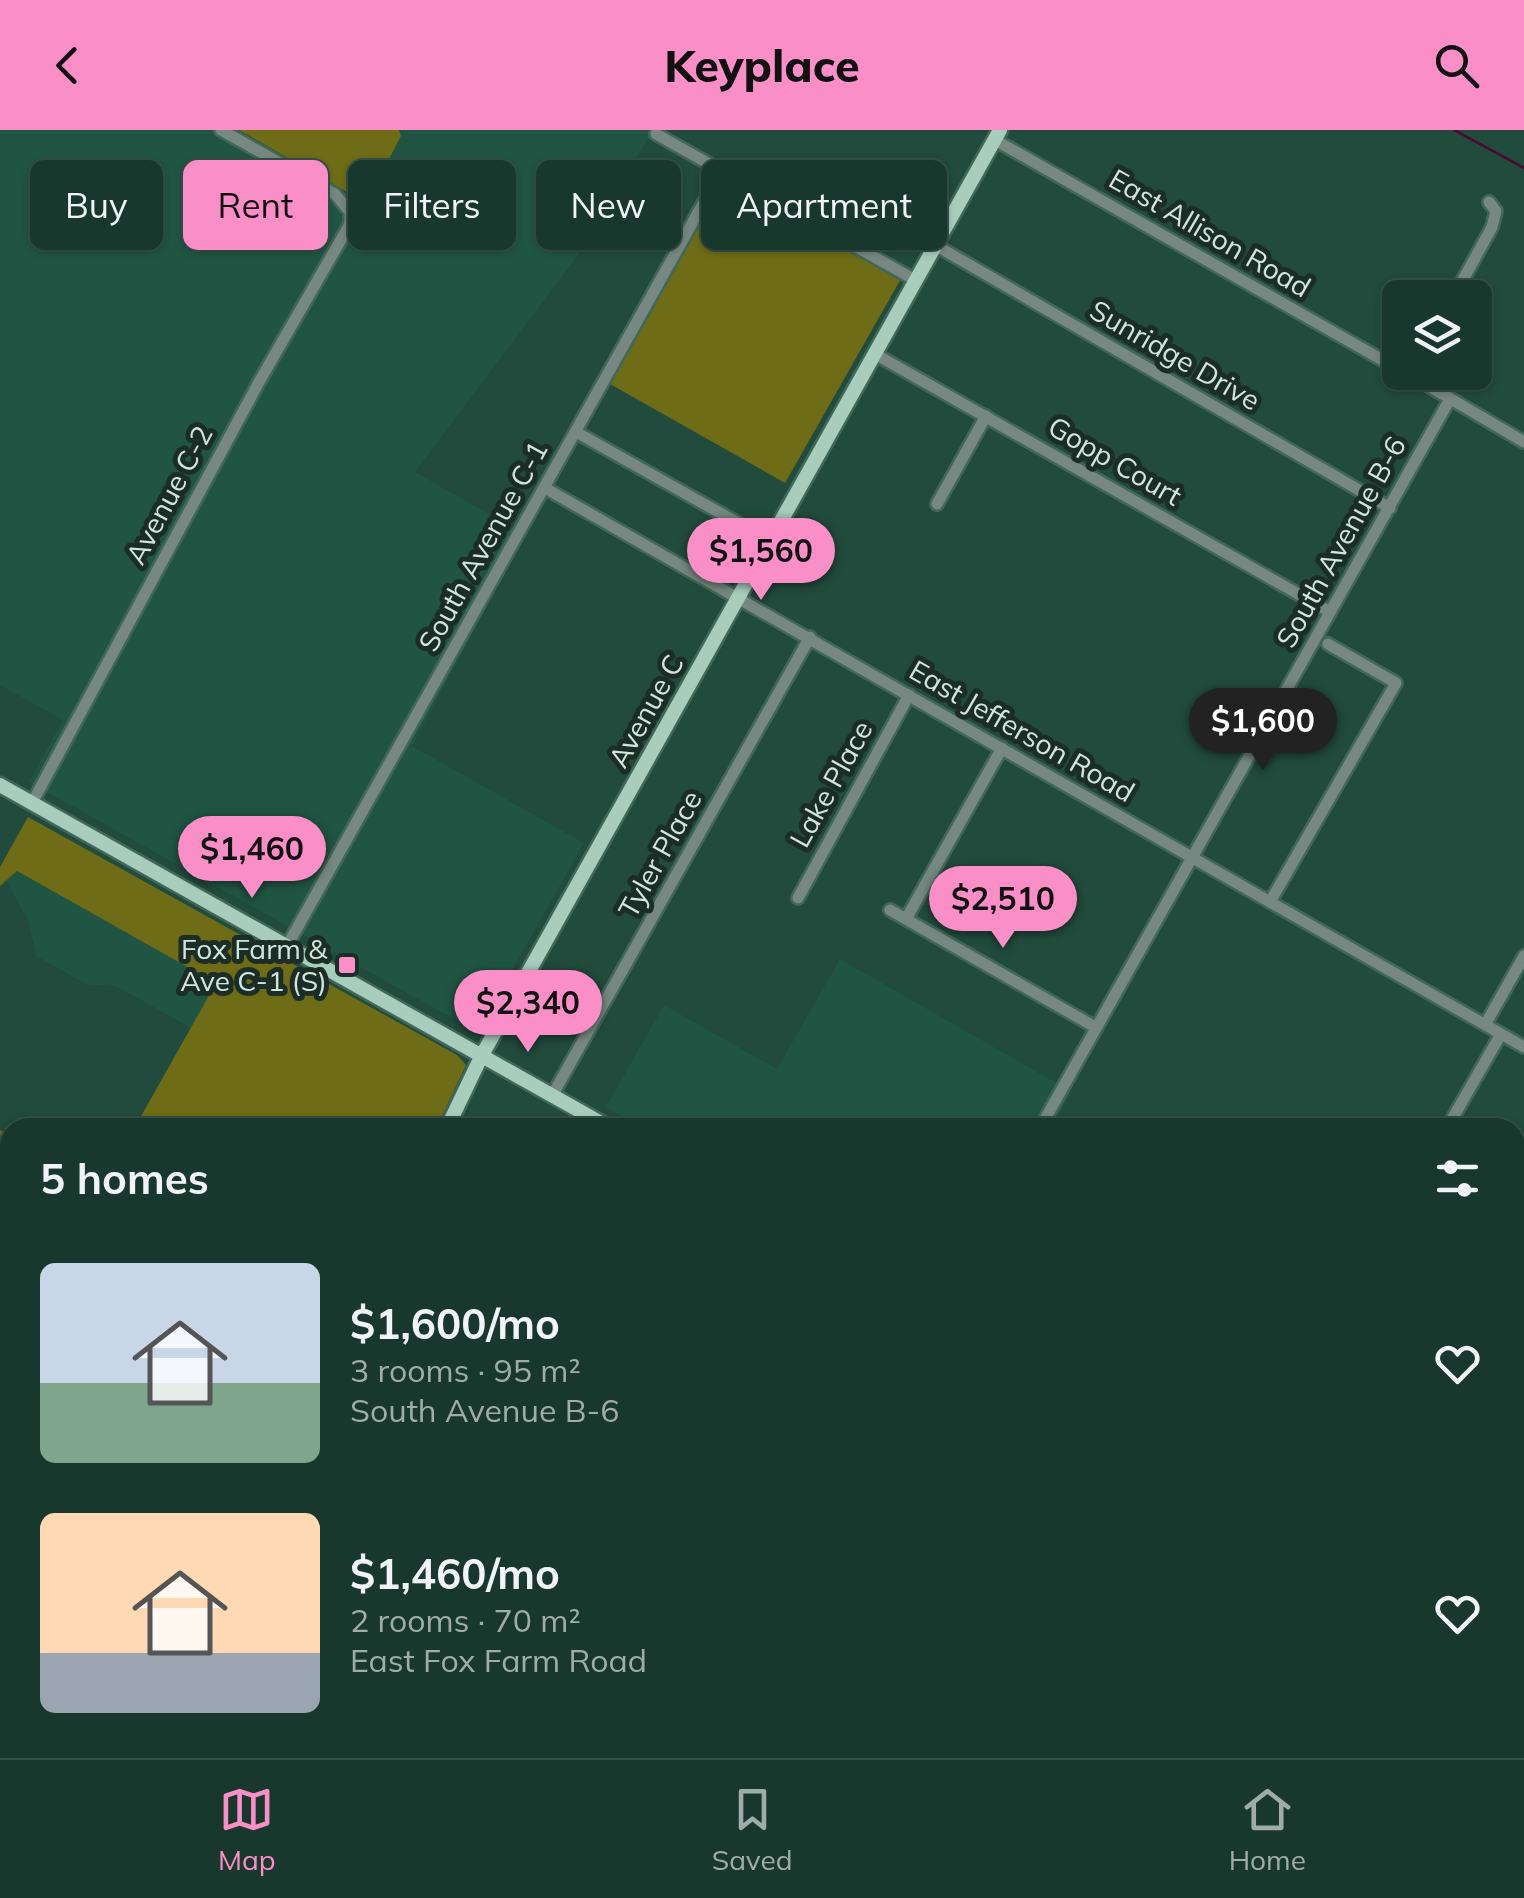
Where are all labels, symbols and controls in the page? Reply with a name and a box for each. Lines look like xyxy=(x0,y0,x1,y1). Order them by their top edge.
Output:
text: Keyplace xyxy=(664,37,860,93)
icon: back xyxy=(40,38,95,93)
icon: search xyxy=(1429,38,1484,93)
chip: Buy xyxy=(30,160,163,250)
chip: Rent xyxy=(183,160,328,250)
chip: Filters xyxy=(348,160,516,250)
chip: New xyxy=(536,160,681,250)
chip: Apartment xyxy=(701,160,947,250)
street label: East Allison Road xyxy=(1103,161,1317,304)
map controls xyxy=(1382,280,1492,390)
button: layers xyxy=(1382,280,1492,390)
street label: Sunridge Drive xyxy=(1084,292,1267,417)
street label: Gopp Court xyxy=(1042,408,1188,513)
street label: Avenue C-2 xyxy=(117,419,220,570)
street label: South Avenue B-6 xyxy=(1268,430,1413,653)
street label: South Avenue C-1 xyxy=(410,434,555,657)
pin: $1,560 xyxy=(680,518,842,603)
text: $1,560 xyxy=(709,530,813,570)
street label: Avenue C xyxy=(600,648,691,773)
street label: East Jefferson Road xyxy=(904,652,1141,809)
pin: $1,600 xyxy=(1182,688,1344,773)
text: $1,600 xyxy=(1211,700,1315,740)
street label: Lake Place xyxy=(782,714,880,853)
street label: Tyler Place xyxy=(610,784,709,923)
pin: $1,460 xyxy=(171,816,333,901)
text: $1,460 xyxy=(200,828,304,868)
pin: $2,510 xyxy=(922,866,1084,951)
text: $2,510 xyxy=(951,878,1055,918)
place label: Fox Farm & Ave C-1 (S) xyxy=(180,931,328,998)
marker: Fox Farm & Ave C-1 (S) xyxy=(336,954,358,976)
pin: $2,340 xyxy=(447,970,609,1055)
text: $2,340 xyxy=(476,982,580,1022)
icon: filters xyxy=(1430,1151,1485,1206)
text: 5 homes xyxy=(40,1152,209,1205)
text: $1,600/mo xyxy=(350,1297,560,1350)
icon: home xyxy=(120,1303,240,1423)
icon: heart xyxy=(1430,1336,1485,1391)
text: 3 rooms · 95 m² xyxy=(350,1350,581,1390)
text: South Avenue B-6 xyxy=(350,1390,619,1430)
text: $1,460/mo xyxy=(350,1547,560,1600)
icon: home xyxy=(120,1553,240,1673)
icon: heart xyxy=(1430,1586,1485,1641)
text: 2 rooms · 70 m² xyxy=(350,1600,581,1640)
text: East Fox Farm Road xyxy=(350,1640,647,1680)
tab: Map xyxy=(218,1782,276,1877)
tab: Saved xyxy=(712,1782,793,1877)
tab: Home xyxy=(1229,1782,1306,1877)

